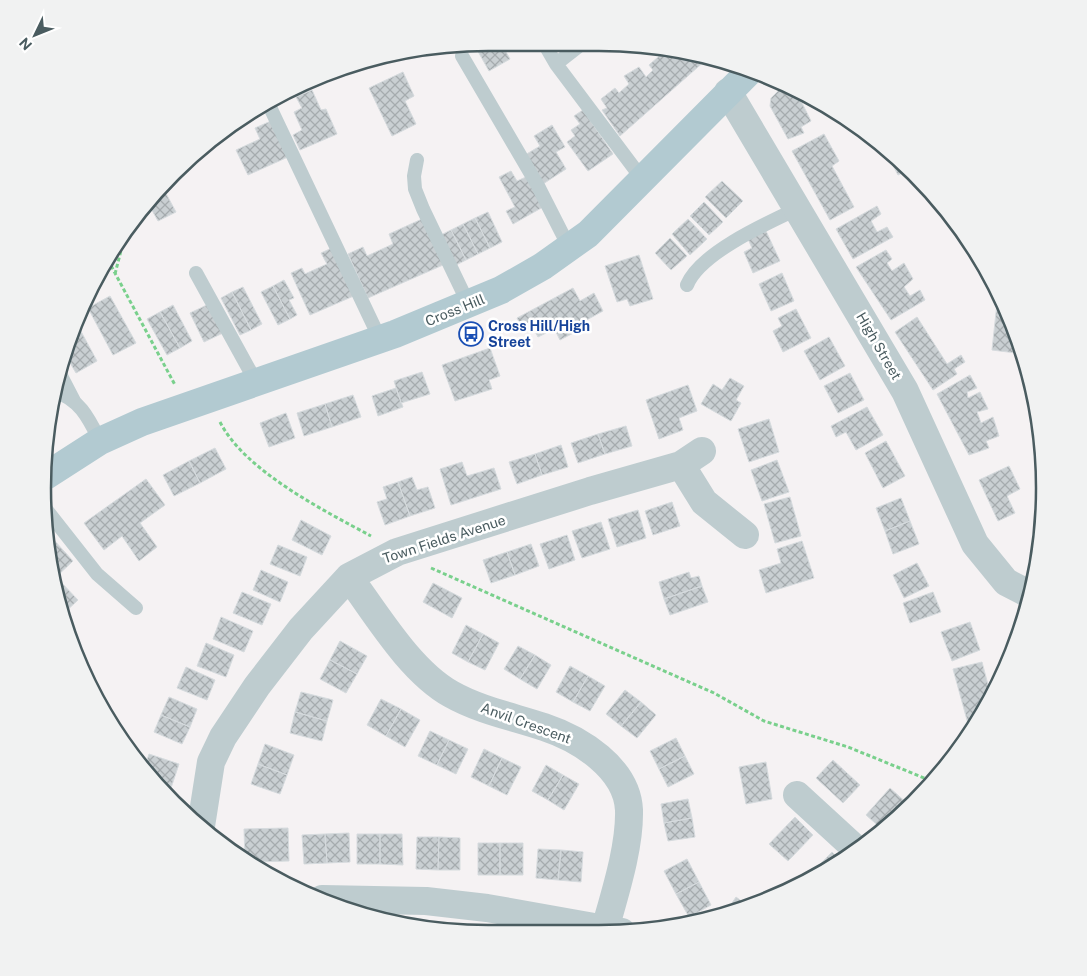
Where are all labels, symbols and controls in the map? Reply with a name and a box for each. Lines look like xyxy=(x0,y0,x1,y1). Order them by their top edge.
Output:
north arrow xyxy=(10,10,60,60)
text: N xyxy=(16,34,35,53)
street label: Cross Hill xyxy=(423,291,487,329)
street label: High Street xyxy=(853,309,905,383)
place label: Cross Hill/High Street xyxy=(488,318,590,350)
bus stop icon: Cross Hill/High Street xyxy=(458,321,484,347)
street label: Town Fields Avenue xyxy=(381,512,507,566)
street label: Anvil Crescent xyxy=(479,699,573,747)

